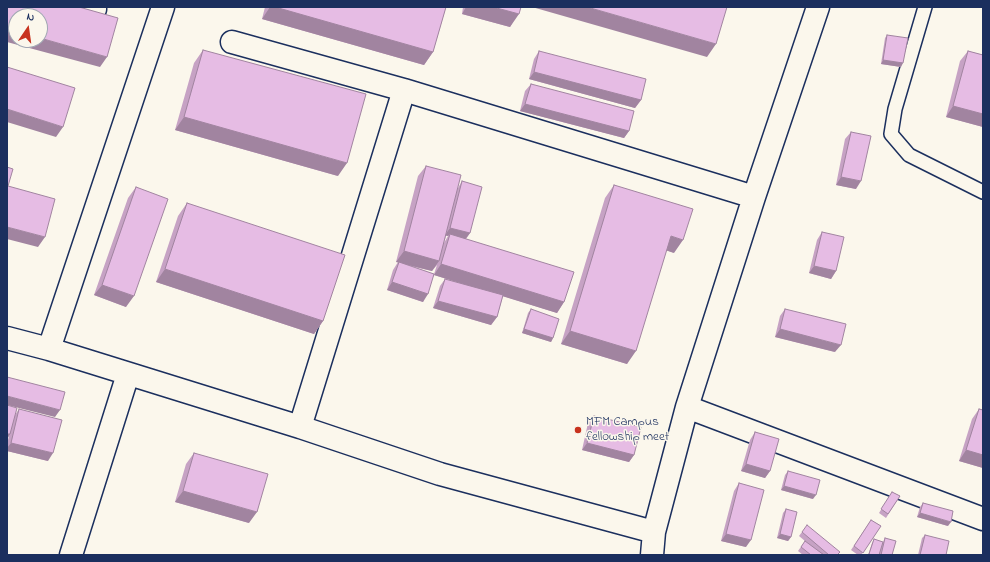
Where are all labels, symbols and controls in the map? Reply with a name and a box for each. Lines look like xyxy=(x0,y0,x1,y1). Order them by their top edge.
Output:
north arrow xyxy=(8,8,48,48)
text: N xyxy=(25,9,36,26)
place label: MFM Campus fellowship meet xyxy=(586,415,669,446)
marker: MFM Campus fellowship meet xyxy=(573,425,583,435)

